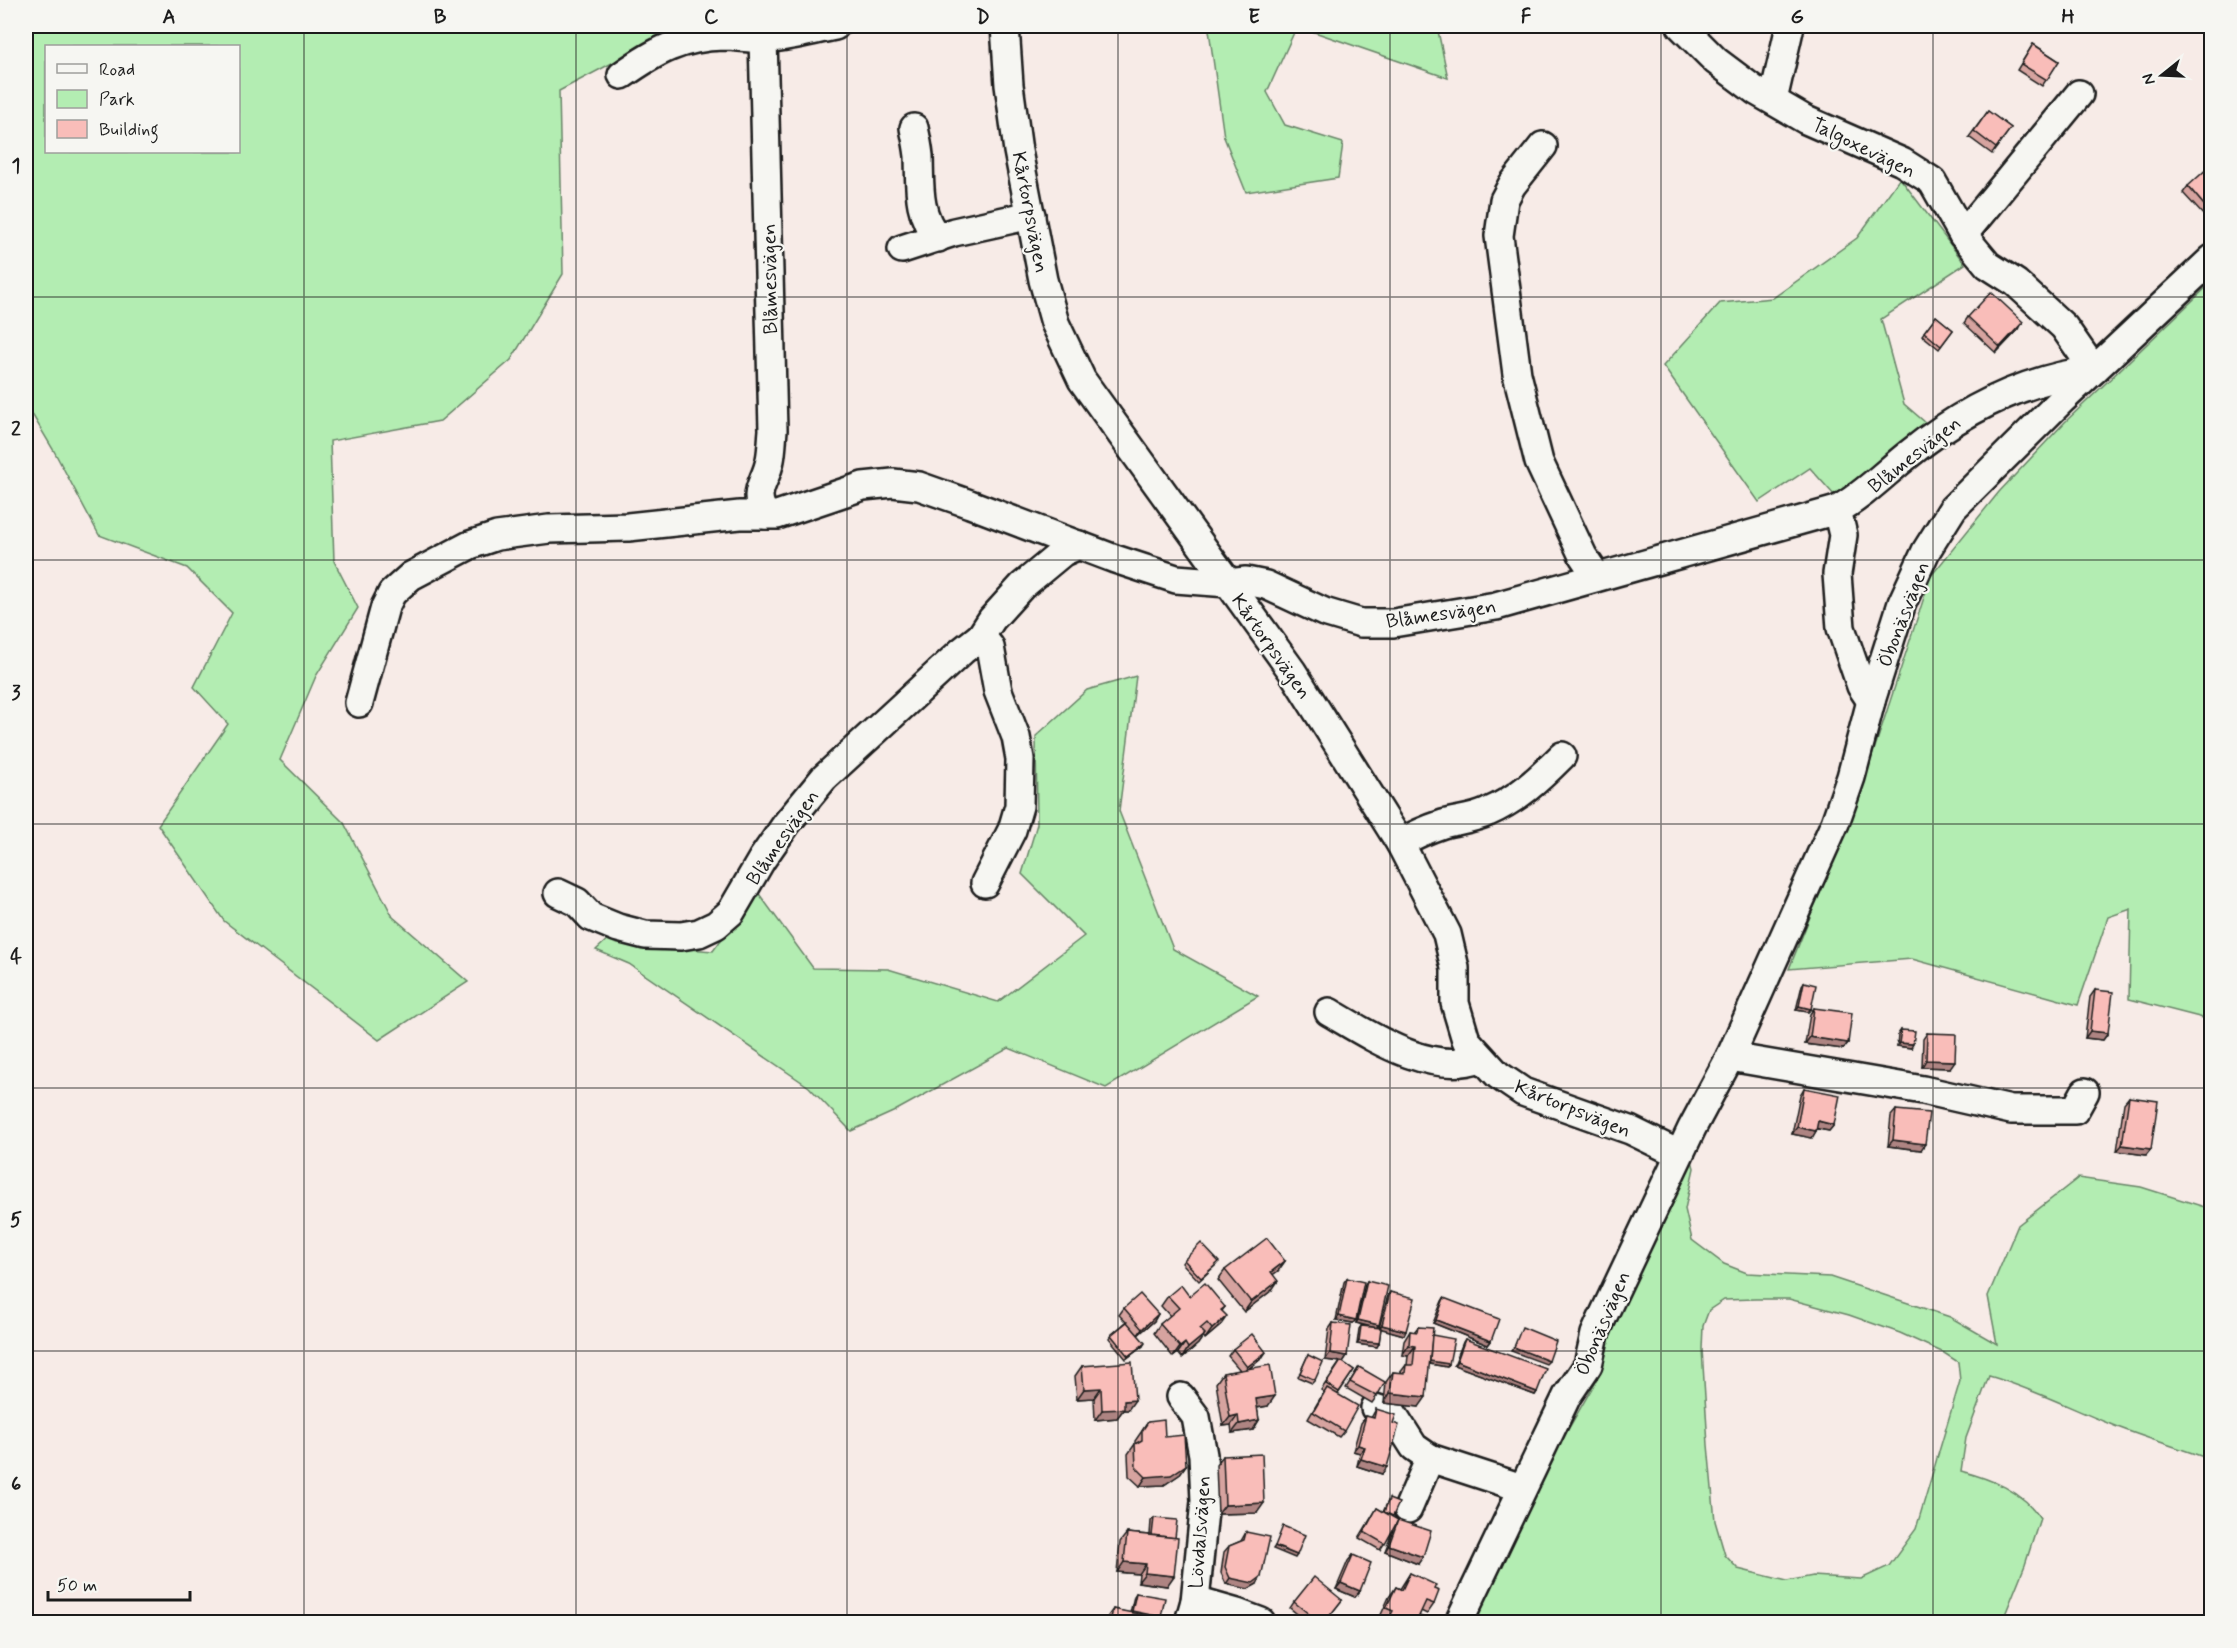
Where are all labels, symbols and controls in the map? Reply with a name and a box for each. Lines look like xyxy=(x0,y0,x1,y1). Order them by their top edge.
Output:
text: A xyxy=(162,4,176,31)
text: B xyxy=(434,4,447,31)
text: C xyxy=(704,4,719,31)
text: D xyxy=(976,4,990,31)
text: E xyxy=(1248,4,1260,31)
text: F xyxy=(1521,4,1532,31)
text: G xyxy=(1790,4,1804,31)
text: H xyxy=(2061,4,2075,31)
legend xyxy=(45,45,240,153)
north arrow xyxy=(2132,45,2192,105)
text: Road xyxy=(99,58,135,82)
text: N xyxy=(2138,71,2161,87)
text: Park xyxy=(99,88,135,112)
street label: Talgoxevägen xyxy=(1806,112,1920,186)
text: Building xyxy=(99,118,159,144)
street label: Kårtorpsvägen xyxy=(1005,149,1055,275)
text: 1 xyxy=(12,153,20,180)
street label: Blåmesvägen xyxy=(756,223,785,335)
street label: Blåmesvägen xyxy=(1863,410,1967,500)
text: 2 xyxy=(11,416,21,443)
street label: Öbonäsvägen xyxy=(1872,558,1937,671)
street label: Kårtorpsvägen xyxy=(1224,589,1317,705)
street label: Blåmesvägen xyxy=(1384,593,1498,636)
text: 3 xyxy=(11,680,21,707)
street label: Blåmesvägen xyxy=(740,785,826,891)
text: 4 xyxy=(10,944,22,971)
street label: Kårtorpsvägen xyxy=(1510,1074,1635,1145)
text: 5 xyxy=(10,1207,22,1234)
street label: Öbonäsvägen xyxy=(1569,1267,1637,1380)
text: 6 xyxy=(11,1471,21,1498)
street label: Lövdalsvägen xyxy=(1183,1475,1218,1589)
scale bar xyxy=(48,1564,190,1602)
text: 50 m xyxy=(57,1574,97,1598)

